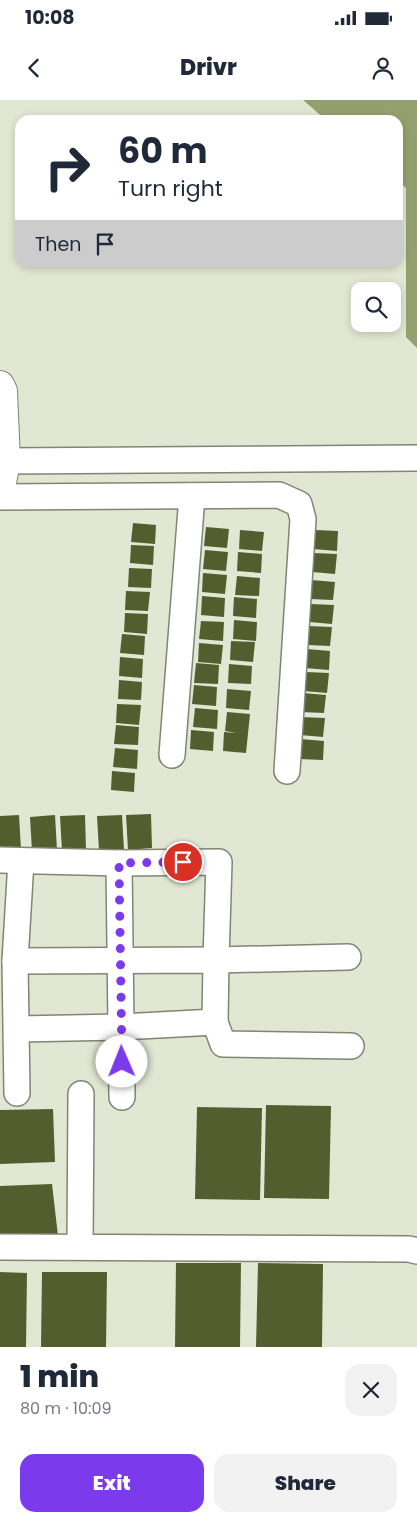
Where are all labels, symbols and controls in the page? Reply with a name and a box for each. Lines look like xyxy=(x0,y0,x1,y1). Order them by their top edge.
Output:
text: 10:08 xyxy=(25,4,75,31)
text: Drivr xyxy=(180,52,237,83)
icon: back xyxy=(20,54,48,82)
icon: person xyxy=(369,54,397,82)
text: 60 m xyxy=(118,126,208,175)
icon: right xyxy=(35,135,100,200)
text: Turn right xyxy=(118,173,223,204)
icon: arrive xyxy=(91,230,119,258)
text: Then xyxy=(35,231,81,258)
map controls xyxy=(351,282,401,332)
button: search xyxy=(351,282,401,332)
pin xyxy=(162,841,204,883)
icon: arrive xyxy=(169,848,197,876)
position arrow xyxy=(95,1035,147,1087)
text: 1 min xyxy=(20,1355,99,1398)
button: close xyxy=(345,1364,397,1416)
text: 80 m · 10:09 xyxy=(20,1397,112,1420)
button: Exit xyxy=(20,1454,204,1512)
button: Share xyxy=(214,1454,397,1512)

